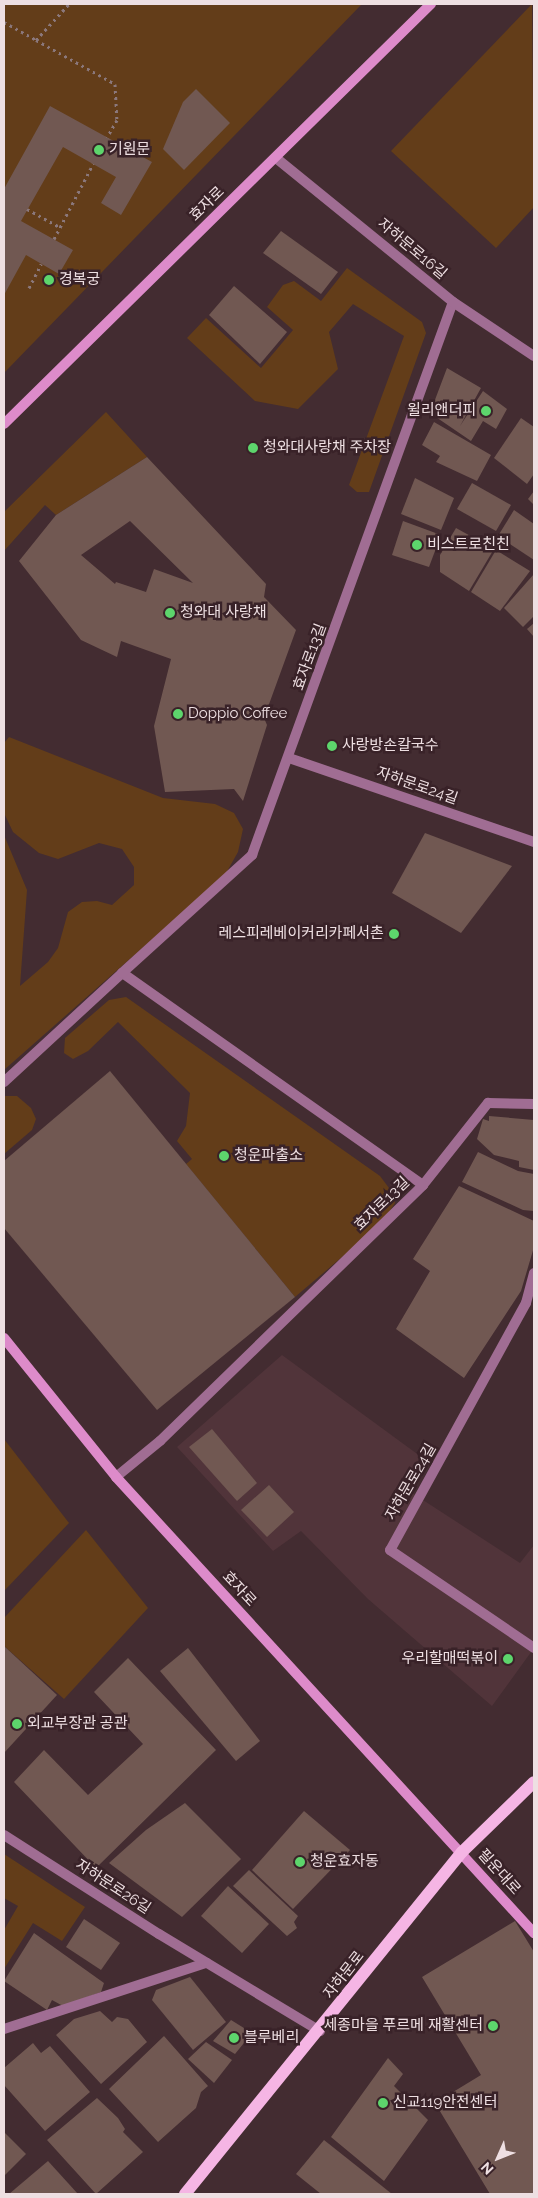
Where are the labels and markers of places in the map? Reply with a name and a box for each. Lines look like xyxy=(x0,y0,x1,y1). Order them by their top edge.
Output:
place label: 기원문 xyxy=(109,141,150,159)
marker: 기원문 xyxy=(93,144,105,156)
place label: 경복궁 xyxy=(59,271,100,289)
marker: 경복궁 xyxy=(43,274,55,286)
place label: 윌리앤더피 xyxy=(407,402,476,420)
marker: 윌리앤더피 xyxy=(480,405,492,417)
place label: 청와대사랑채 주차장 xyxy=(263,439,391,457)
marker: 청와대사랑채 주차장 xyxy=(247,442,259,454)
place label: 비스트로친친 xyxy=(427,536,510,554)
marker: 비스트로친친 xyxy=(411,539,423,551)
place label: 청와대 사랑채 xyxy=(180,604,267,622)
marker: 청와대 사랑채 xyxy=(164,607,176,619)
place label: Doppio Coffee xyxy=(188,705,287,723)
marker: Doppio Coffee xyxy=(172,708,184,720)
place label: 사랑방손칼국수 xyxy=(342,737,439,755)
marker: 사랑방손칼국수 xyxy=(326,740,338,752)
place label: 레스피레베이커리카페서촌 xyxy=(218,925,384,943)
marker: 레스피레베이커리카페서촌 xyxy=(388,928,400,940)
place label: 청운파출소 xyxy=(234,1147,303,1165)
marker: 청운파출소 xyxy=(218,1150,230,1162)
place label: 우리할매떡볶이 xyxy=(401,1650,498,1668)
marker: 우리할매떡볶이 xyxy=(502,1653,514,1665)
place label: 외교부장관 공관 xyxy=(27,1715,127,1733)
marker: 외교부장관 공관 xyxy=(11,1718,23,1730)
place label: 청운효자동 xyxy=(310,1853,379,1871)
marker: 청운효자동 xyxy=(294,1856,306,1868)
place label: 세종마을 푸르메 재활센터 xyxy=(324,2017,483,2035)
marker: 세종마을 푸르메 재활센터 xyxy=(487,2020,499,2032)
place label: 블루베리 xyxy=(244,2029,299,2047)
marker: 블루베리 xyxy=(228,2032,240,2044)
place label: 신교119안전센터 xyxy=(393,2094,497,2112)
marker: 신교119안전센터 xyxy=(377,2097,389,2109)

